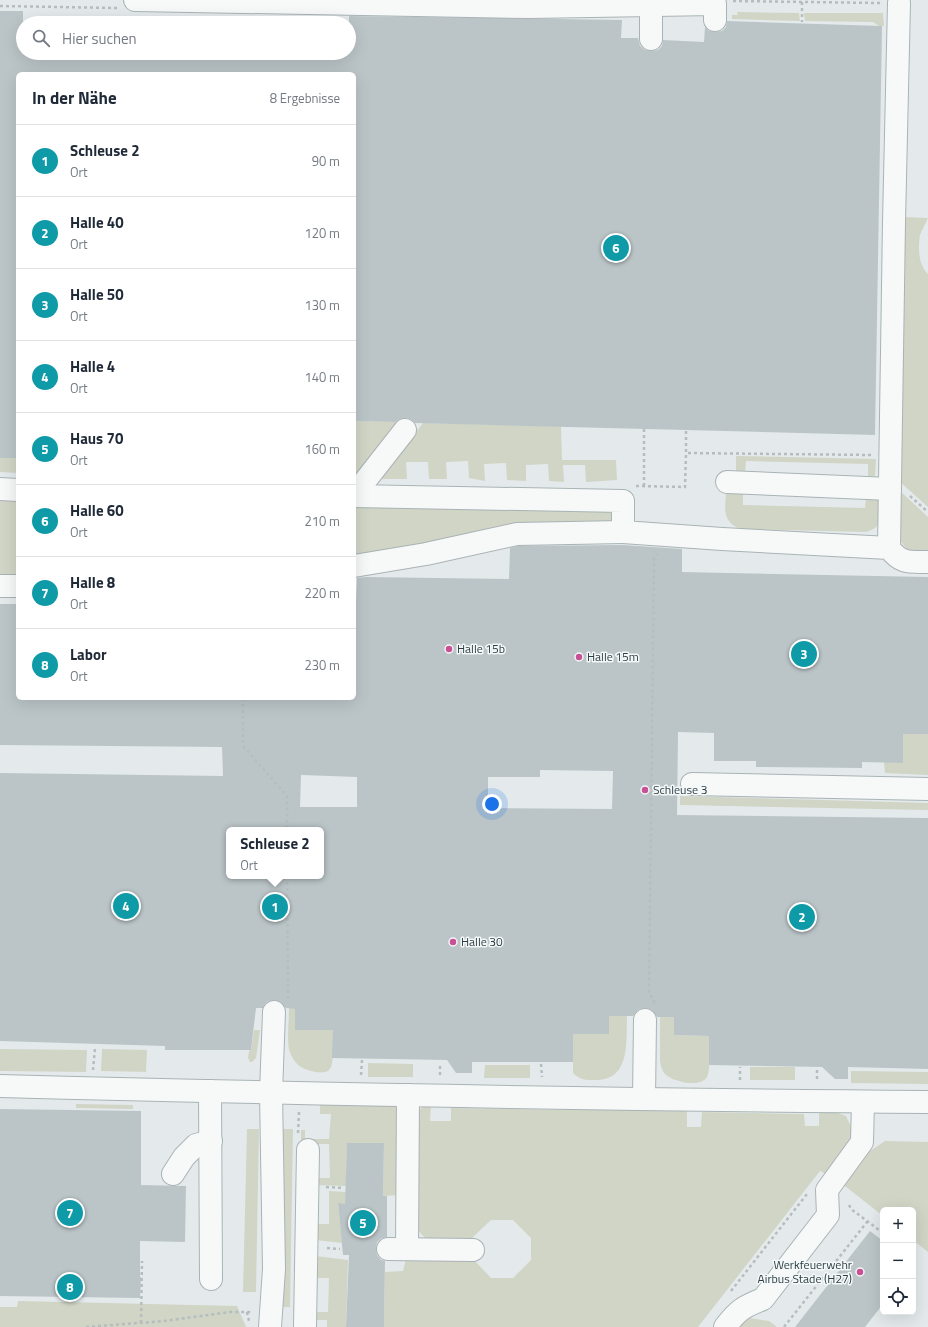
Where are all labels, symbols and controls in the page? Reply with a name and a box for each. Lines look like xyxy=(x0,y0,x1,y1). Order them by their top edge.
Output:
search box xyxy=(16,16,356,60)
icon: search xyxy=(30,27,52,49)
text: Hier suchen xyxy=(62,27,137,50)
text: In der Nähe xyxy=(32,85,117,111)
text: 8 Ergebnisse xyxy=(270,88,340,108)
text: Schleuse 2 xyxy=(70,139,140,162)
text: 1 xyxy=(41,151,49,171)
text: 90 m xyxy=(312,151,340,171)
text: Ort xyxy=(70,162,88,182)
text: Halle 40 xyxy=(70,211,124,234)
text: 2 xyxy=(41,223,49,243)
text: 120 m xyxy=(304,223,340,243)
pin: 6 xyxy=(603,233,629,263)
text: Ort xyxy=(70,234,88,254)
text: Halle 50 xyxy=(70,283,124,306)
text: 3 xyxy=(41,295,49,315)
text: 130 m xyxy=(304,295,340,315)
text: Ort xyxy=(70,306,88,326)
text: Halle 4 xyxy=(70,355,115,378)
text: 4 xyxy=(41,367,49,387)
text: 140 m xyxy=(304,367,340,387)
text: Ort xyxy=(70,378,88,398)
text: Haus 70 xyxy=(70,427,123,450)
text: 5 xyxy=(41,439,49,459)
text: 160 m xyxy=(304,439,340,459)
text: Ort xyxy=(70,450,88,470)
text: Halle 60 xyxy=(70,499,124,522)
text: 6 xyxy=(41,511,49,531)
text: 210 m xyxy=(304,511,340,531)
text: Ort xyxy=(70,522,88,542)
text: Halle 8 xyxy=(70,571,115,594)
text: 7 xyxy=(41,583,49,603)
text: 220 m xyxy=(304,583,340,603)
text: Ort xyxy=(70,594,88,614)
place label: Halle 15b xyxy=(457,639,505,658)
pin: 3 xyxy=(791,639,817,669)
text: Labor xyxy=(70,643,106,666)
marker: Halle 15b xyxy=(444,644,454,654)
place label: Halle 15m xyxy=(587,647,639,666)
marker: Halle 15m xyxy=(574,652,584,662)
text: 8 xyxy=(41,655,49,675)
text: 230 m xyxy=(304,655,340,675)
text: Ort xyxy=(70,666,88,686)
place label: Schleuse 3 xyxy=(653,780,707,799)
marker: Schleuse 3 xyxy=(640,785,650,795)
your location xyxy=(482,794,502,814)
popup xyxy=(226,827,324,879)
text: Schleuse 2 xyxy=(240,832,310,855)
text: Ort xyxy=(240,855,258,875)
pin: 4 xyxy=(113,891,139,921)
pin: 1 xyxy=(262,892,288,922)
pin: 2 xyxy=(789,902,815,932)
place label: Halle 30 xyxy=(461,932,503,951)
marker: Halle 30 xyxy=(448,937,458,947)
pin: 7 xyxy=(57,1198,83,1228)
map controls xyxy=(880,1207,916,1315)
button: + xyxy=(880,1207,916,1243)
pin: 5 xyxy=(350,1208,376,1238)
button: − xyxy=(880,1243,916,1279)
place label: Werkfeuerwehr Airbus Stade (H27) xyxy=(758,1255,852,1288)
marker: Werkfeuerwehr Airbus Stade (H27) xyxy=(855,1267,865,1277)
pin: 8 xyxy=(57,1272,83,1302)
button: locate xyxy=(880,1279,916,1315)

